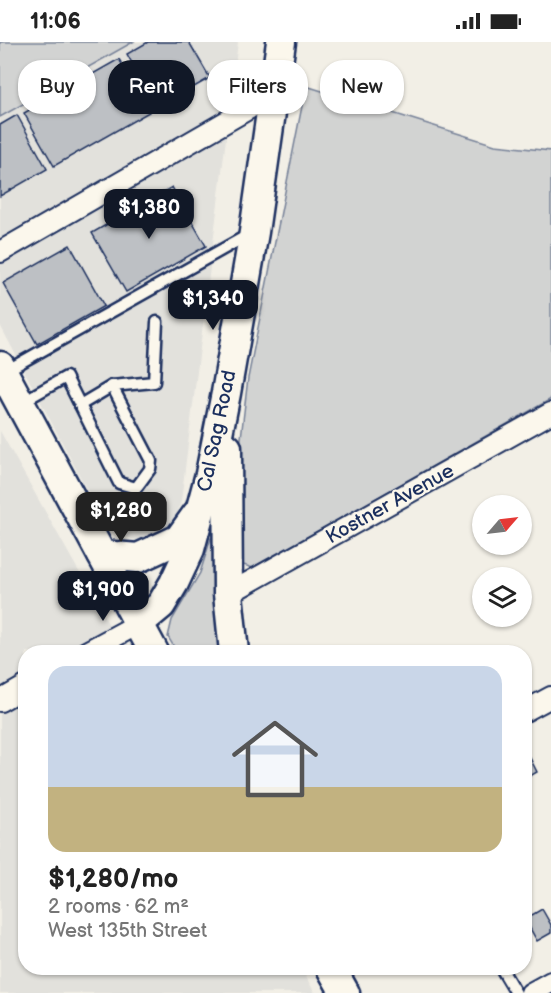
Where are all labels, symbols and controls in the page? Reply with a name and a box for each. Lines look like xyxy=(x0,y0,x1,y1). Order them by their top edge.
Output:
text: 11:06 xyxy=(30,8,81,35)
chip: Buy xyxy=(18,60,96,114)
chip: Rent xyxy=(108,60,195,114)
chip: Filters xyxy=(207,60,308,114)
chip: New xyxy=(320,60,404,114)
pin: $1,380 xyxy=(100,189,198,240)
text: $1,380 xyxy=(118,196,180,220)
pin: $1,340 xyxy=(164,280,262,331)
text: $1,340 xyxy=(182,287,244,311)
street label: Cal Sag Road xyxy=(192,368,242,494)
street label: Kostner Avenue xyxy=(322,459,458,549)
pin: $1,280 xyxy=(72,492,170,543)
north arrow xyxy=(472,495,532,555)
map controls xyxy=(472,495,532,627)
text: $1,280 xyxy=(90,499,152,523)
button: layers xyxy=(472,567,532,627)
pin: $1,900 xyxy=(54,571,152,622)
text: $1,900 xyxy=(72,578,134,602)
icon: home xyxy=(221,705,329,813)
text: $1,280/mo xyxy=(48,864,178,895)
text: 2 rooms · 62 m² xyxy=(48,895,189,919)
text: West 135th Street xyxy=(48,919,207,943)

